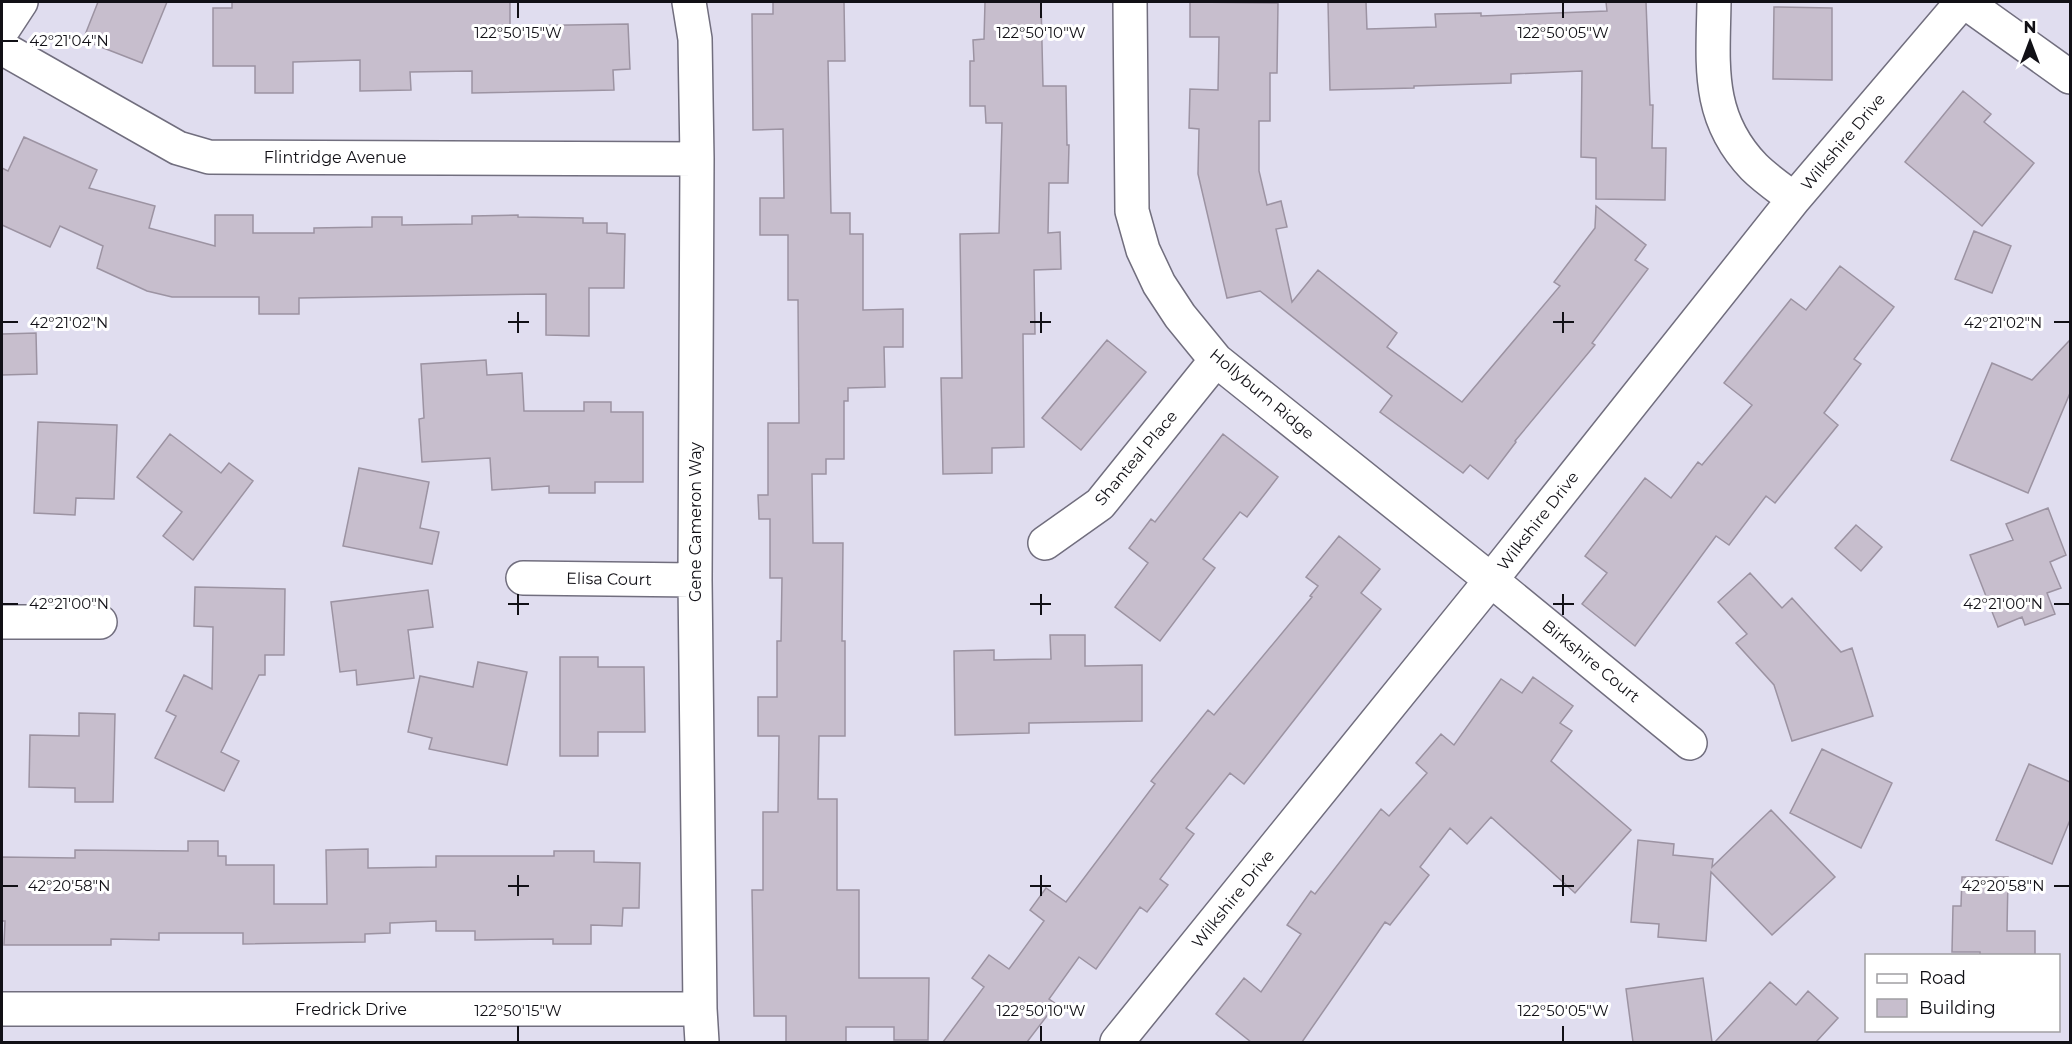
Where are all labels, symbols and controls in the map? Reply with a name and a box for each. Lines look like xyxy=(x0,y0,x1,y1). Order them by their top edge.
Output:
north arrow xyxy=(2000,12,2060,72)
text: N xyxy=(2024,18,2036,37)
text: 122°50'15"W xyxy=(474,23,562,42)
text: 122°50'10"W xyxy=(997,23,1086,42)
text: 122°50'05"W xyxy=(1517,23,1609,42)
text: 42°21'04"N xyxy=(29,31,109,50)
street label: Wilkshire Drive xyxy=(1797,90,1889,194)
street label: Flintridge Avenue xyxy=(264,148,406,167)
text: 42°21'02"N xyxy=(30,313,108,332)
text: 42°21'02"N xyxy=(1964,313,2042,332)
street label: Hollyburn Ridge xyxy=(1206,345,1318,443)
street label: Shanteal Place xyxy=(1091,407,1181,509)
street label: Gene Cameron Way xyxy=(686,442,705,602)
street label: Wilkshire Drive xyxy=(1493,468,1583,574)
street label: Elisa Court xyxy=(566,569,652,589)
text: 42°21'00"N xyxy=(29,594,109,613)
text: 42°21'00"N xyxy=(1963,594,2043,613)
street label: Birkshire Court xyxy=(1538,616,1644,706)
street label: Wilkshire Drive xyxy=(1188,846,1278,952)
text: 42°20'58"N xyxy=(28,876,110,895)
text: 42°20'58"N xyxy=(1962,876,2044,895)
legend xyxy=(1865,954,2060,1032)
text: Road xyxy=(1919,967,1966,989)
text: Building xyxy=(1919,997,1996,1019)
street label: Fredrick Drive xyxy=(295,1000,407,1019)
text: 122°50'15"W xyxy=(474,1001,562,1020)
text: 122°50'10"W xyxy=(997,1001,1086,1020)
text: 122°50'05"W xyxy=(1517,1001,1609,1020)

